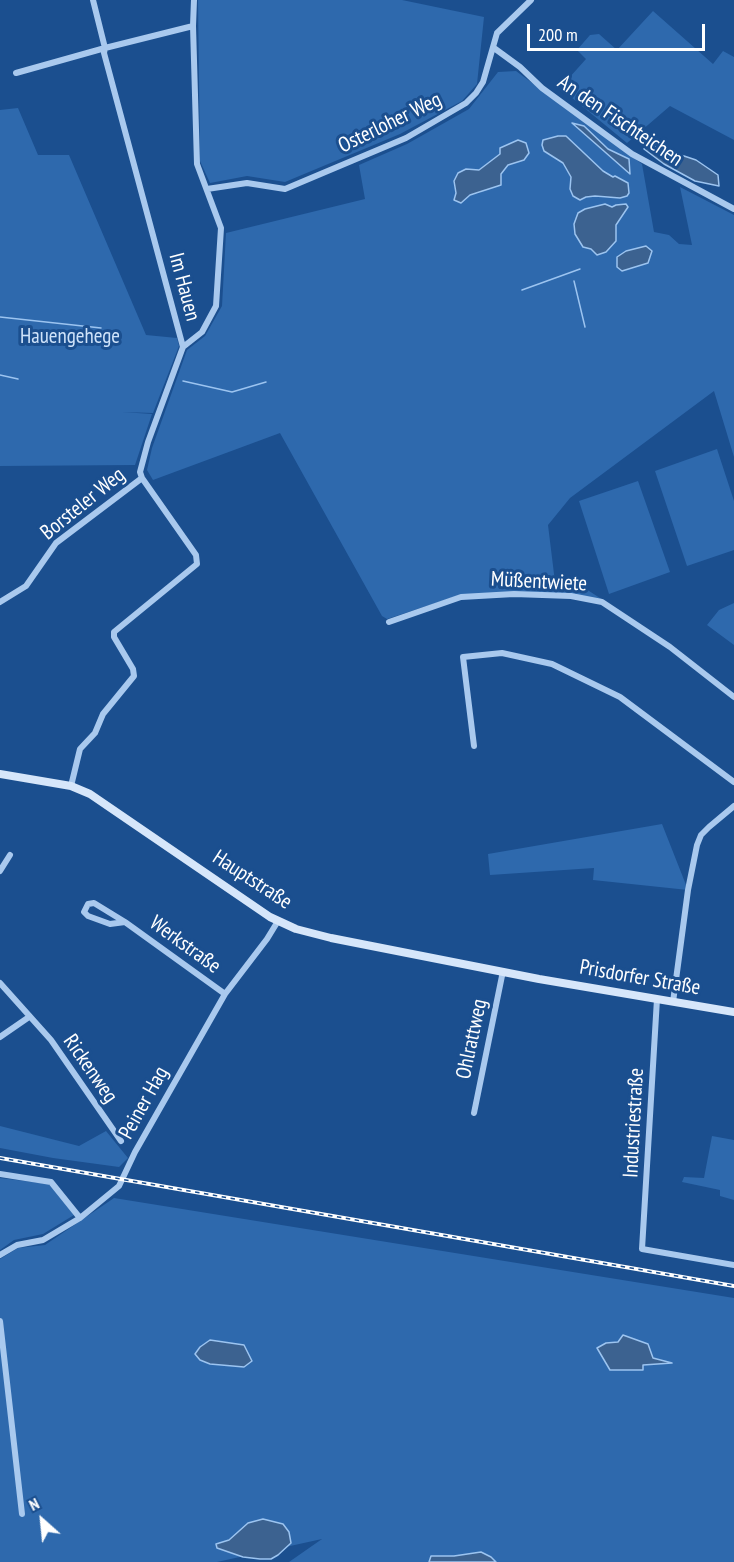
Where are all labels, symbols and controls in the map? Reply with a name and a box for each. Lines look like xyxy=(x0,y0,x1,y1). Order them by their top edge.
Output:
scale bar xyxy=(530,12,708,50)
text: 200 m xyxy=(538,23,578,46)
street label: An den Fischteichen xyxy=(553,70,687,172)
street label: Osterloher Weg xyxy=(334,87,446,159)
street label: Im Hauen xyxy=(163,250,205,324)
park label: Hauengehege xyxy=(20,324,120,350)
street label: Borsteler Weg xyxy=(36,462,130,546)
street label: Müßentwiete xyxy=(490,567,588,597)
street label: Hauptstraße xyxy=(208,845,296,915)
street label: Werkstraße xyxy=(144,911,226,979)
street label: Prisdorfer Straße xyxy=(578,955,702,1001)
street label: Ohlrattweg xyxy=(451,997,493,1081)
street label: Rickenweg xyxy=(57,1030,123,1108)
street label: Peiner Hag xyxy=(114,1062,174,1144)
street label: Industriestraße xyxy=(619,1067,649,1179)
north arrow xyxy=(12,1490,72,1550)
text: N xyxy=(25,1493,42,1515)

